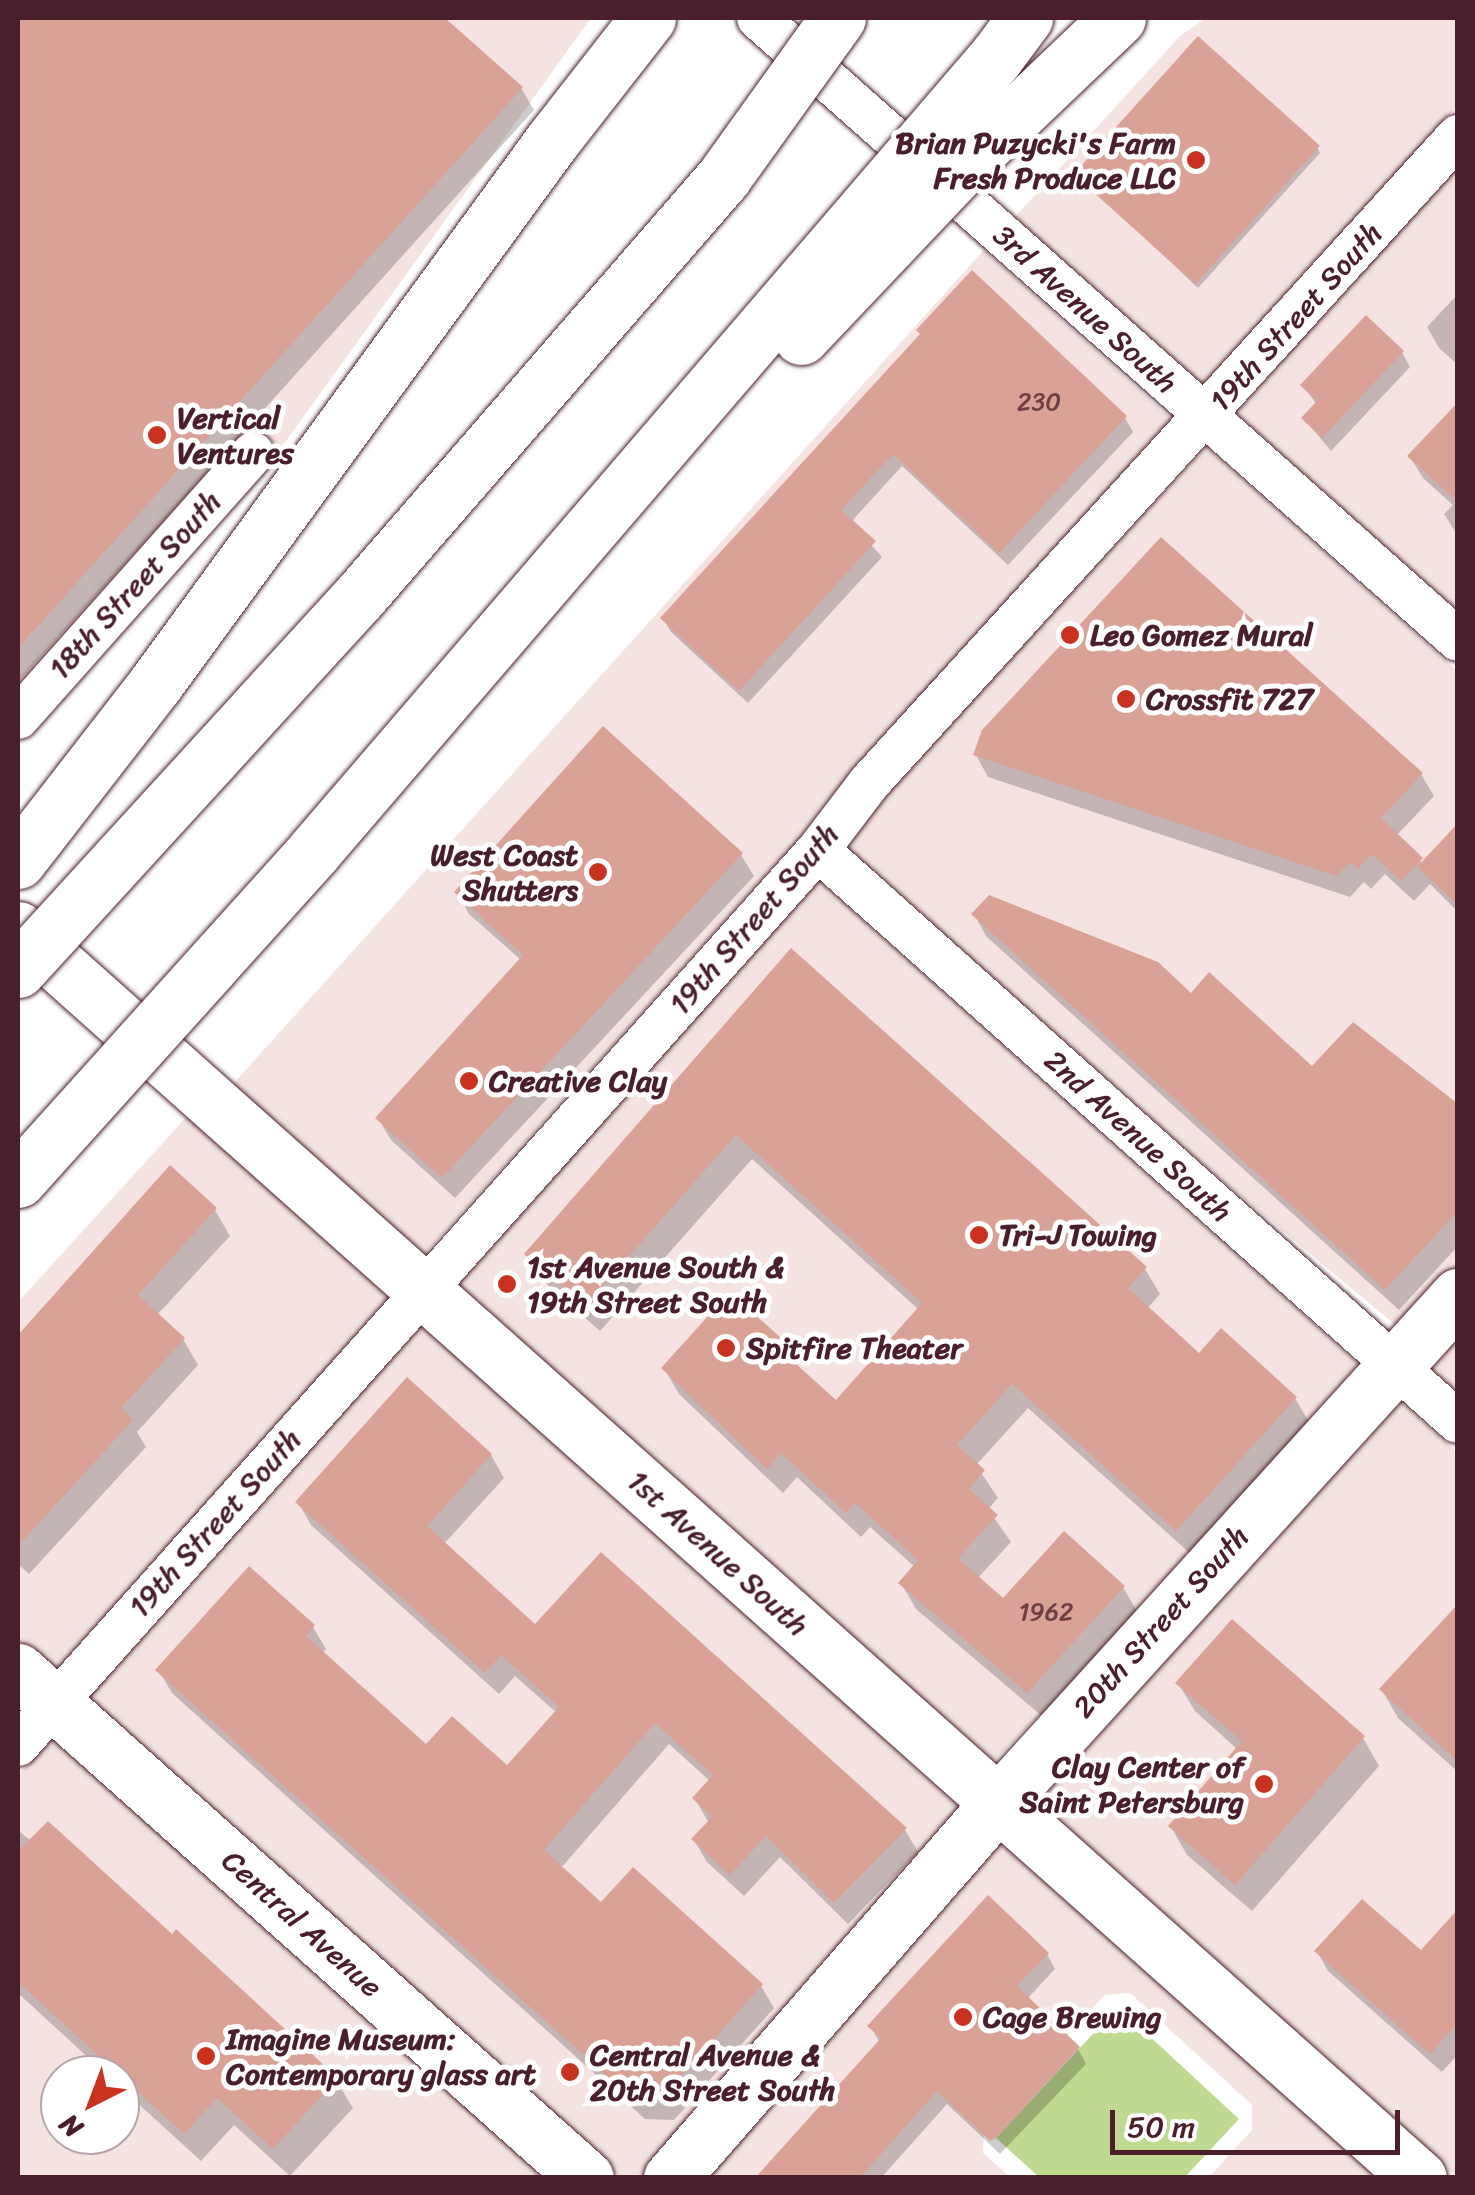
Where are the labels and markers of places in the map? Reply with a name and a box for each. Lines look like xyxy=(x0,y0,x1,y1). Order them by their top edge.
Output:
place label: Brian Puzycki's Farm Fresh Produce LLC xyxy=(895,125,1176,196)
marker: Brian Puzycki's Farm Fresh Produce LLC xyxy=(1185,149,1207,171)
place label: Vertical Ventures xyxy=(177,400,294,470)
marker: Vertical Ventures xyxy=(146,424,168,446)
place label: Leo Gomez Mural xyxy=(1090,617,1313,653)
marker: Leo Gomez Mural xyxy=(1059,624,1081,646)
place label: Crossfit 727 xyxy=(1146,681,1313,717)
marker: Crossfit 727 xyxy=(1115,688,1137,710)
place label: West Coast Shutters xyxy=(429,837,578,908)
marker: West Coast Shutters xyxy=(587,861,609,883)
place label: Creative Clay xyxy=(489,1063,667,1099)
marker: Creative Clay xyxy=(458,1070,480,1092)
place label: Tri-J Towing xyxy=(999,1217,1159,1253)
marker: Tri-J Towing xyxy=(968,1224,990,1246)
place label: 1st Avenue South & 19th Street South xyxy=(527,1249,784,1320)
marker: 1st Avenue South & 19th Street South xyxy=(496,1273,518,1295)
place label: Spitfire Theater xyxy=(746,1330,963,1366)
marker: Spitfire Theater xyxy=(715,1337,737,1359)
place label: Clay Center of Saint Petersburg xyxy=(1018,1749,1244,1820)
marker: Clay Center of Saint Petersburg xyxy=(1253,1773,1275,1795)
place label: Cage Brewing xyxy=(983,1999,1162,2035)
marker: Cage Brewing xyxy=(952,2006,974,2028)
place label: Imagine Museum: Contemporary glass art xyxy=(226,2021,535,2092)
place label: Central Avenue & 20th Street South xyxy=(590,2037,837,2108)
marker: Imagine Museum: Contemporary glass art xyxy=(195,2045,217,2067)
marker: Central Avenue & 20th Street South xyxy=(559,2061,581,2083)

